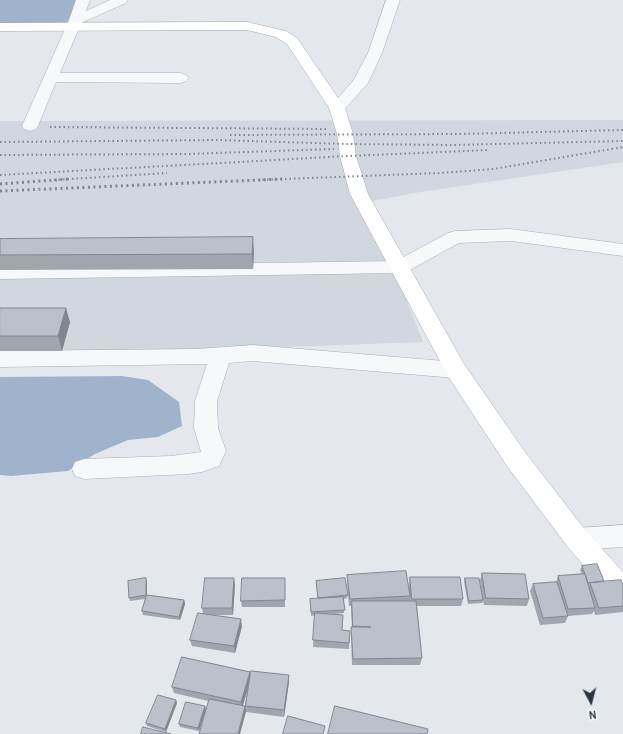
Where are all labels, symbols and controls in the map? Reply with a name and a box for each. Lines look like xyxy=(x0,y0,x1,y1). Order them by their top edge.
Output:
north arrow xyxy=(571,682,611,722)
text: N xyxy=(588,707,597,721)

